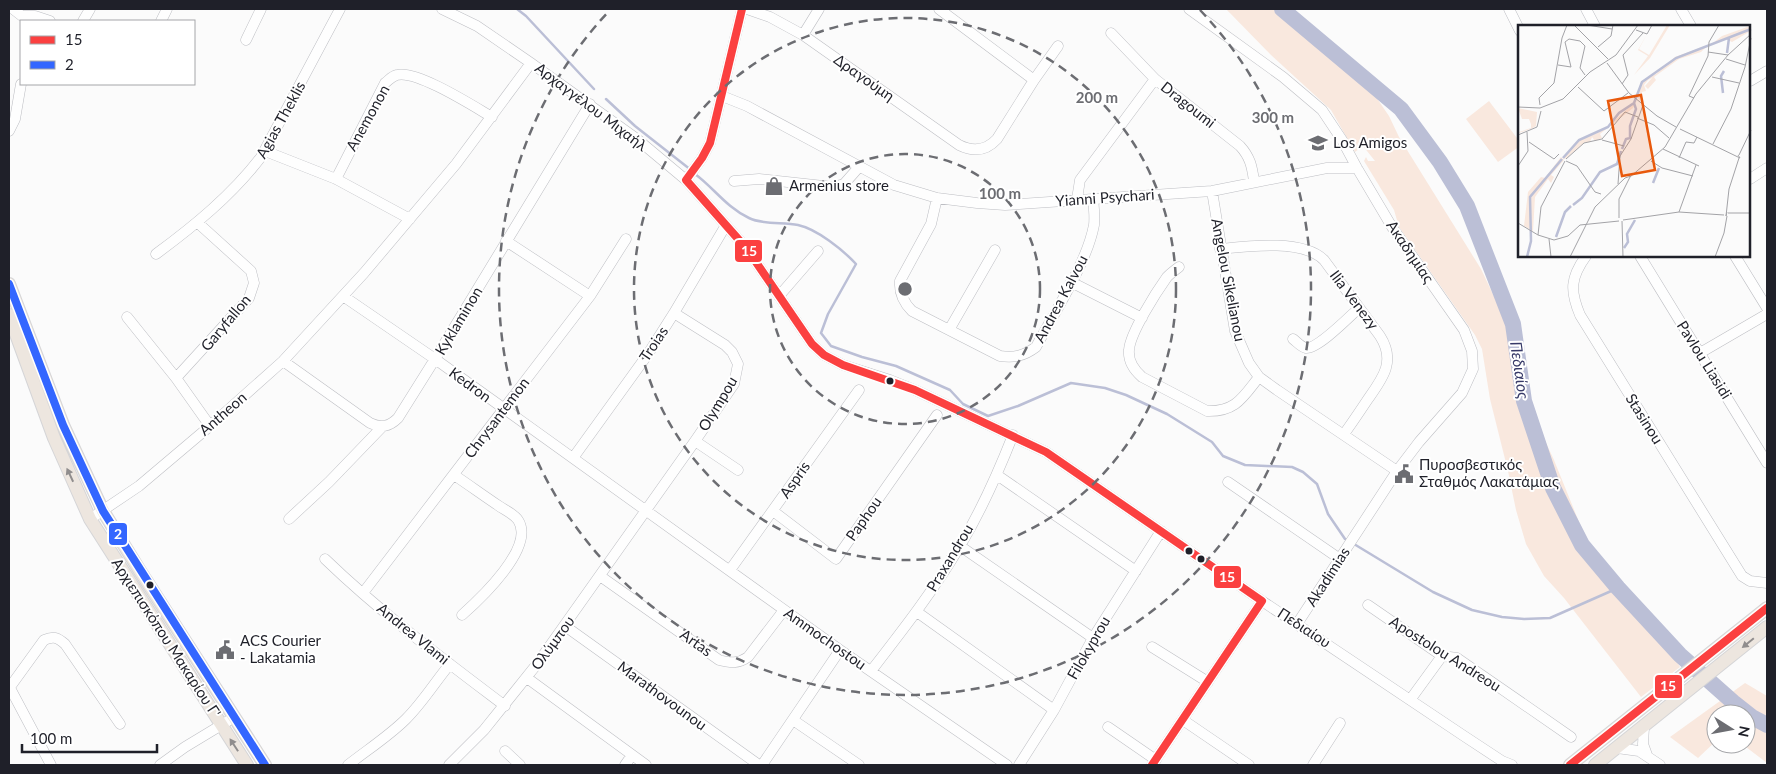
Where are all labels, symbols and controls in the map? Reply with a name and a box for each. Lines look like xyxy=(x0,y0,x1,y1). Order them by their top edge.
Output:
legend xyxy=(20,20,195,85)
inset map xyxy=(1518,25,1751,258)
text: 15 xyxy=(65,30,82,48)
street label: Δραγούμη xyxy=(831,50,898,105)
text: 2 xyxy=(65,55,74,73)
street label: Αρχαγγέλου Μιχαήλ xyxy=(532,58,652,155)
street label: Dragoumi xyxy=(1158,77,1220,131)
street label: Agias Theklis xyxy=(252,78,309,161)
street label: Anemonon xyxy=(342,81,393,154)
text: 200 m xyxy=(1076,88,1118,106)
text: 300 m xyxy=(1252,108,1294,126)
school or university icon: Los Amigos xyxy=(1307,132,1329,154)
place label: Los Amigos xyxy=(1333,133,1407,151)
shop icon: Armenius store xyxy=(763,175,785,197)
place label: Armenius store xyxy=(789,176,889,194)
text: 100 m xyxy=(979,184,1021,202)
street label: Yianni Psychari xyxy=(1055,185,1155,209)
street label: Angelou Sikelianou xyxy=(1208,217,1250,343)
street label: Ακαδημίας xyxy=(1383,217,1438,286)
line badge: 15 xyxy=(734,239,763,263)
text: 15 xyxy=(741,242,757,259)
street label: Andrea Kalvou xyxy=(1030,252,1091,345)
street label: Ilia Venezy xyxy=(1327,266,1383,333)
centre of rings xyxy=(896,280,914,298)
street label: Kyklaminon xyxy=(431,283,486,358)
street label: Garyfallon xyxy=(196,290,254,354)
street label: Pavlou Liasidi xyxy=(1674,317,1736,402)
street label: Troias xyxy=(635,322,671,364)
water label: Πεδιαίος xyxy=(1507,340,1534,400)
street label: Kedron xyxy=(446,363,495,405)
street label: Olympou xyxy=(694,373,741,434)
street label: Chrysantemon xyxy=(460,374,532,461)
unlabelled marker xyxy=(885,376,895,386)
street label: Antheon xyxy=(195,388,250,439)
street label: Stasinou xyxy=(1622,390,1667,447)
place label: Πυροσβεστικός Σταθμός Λακατάμιας xyxy=(1419,455,1559,490)
street label: Aspris xyxy=(775,458,813,501)
public building icon: Πυροσβεστικός Σταθμός Λακατάμιας xyxy=(1393,463,1415,485)
one-way arrow xyxy=(65,468,73,482)
street label: Paphou xyxy=(842,493,885,544)
street label: Praxandrou xyxy=(922,521,976,594)
line badge: 2 xyxy=(108,522,128,546)
text: 2 xyxy=(114,525,122,542)
street label: Akadimias xyxy=(1301,543,1353,609)
unlabelled marker xyxy=(1184,546,1194,556)
street label: Αρχιεπισκόπου Μακαρίου Γ' xyxy=(109,554,225,721)
unlabelled marker xyxy=(1196,554,1206,564)
line badge: 15 xyxy=(1213,565,1242,589)
text: 15 xyxy=(1219,568,1235,585)
unlabelled marker xyxy=(145,580,155,590)
street label: Andrea Vlami xyxy=(374,599,453,668)
street label: Ammochostou xyxy=(781,603,870,673)
street label: Πεδιαίου xyxy=(1275,603,1334,651)
street label: Ολύμπου xyxy=(527,612,578,673)
street label: Apostolou Andreou xyxy=(1386,612,1505,695)
street label: Filokyprou xyxy=(1063,613,1113,682)
street label: Artas xyxy=(677,625,716,660)
place label: ACS Courier - Lakatamia xyxy=(240,631,322,666)
one-way arrow xyxy=(1741,638,1754,649)
public building icon: ACS Courier - Lakatamia xyxy=(214,639,236,661)
street label: Marathovounou xyxy=(615,657,711,733)
line badge: 15 xyxy=(1654,674,1683,699)
text: 15 xyxy=(1660,677,1676,694)
north arrow xyxy=(1706,704,1756,754)
scale bar xyxy=(22,722,158,754)
text: N xyxy=(1735,725,1754,738)
text: 100 m xyxy=(30,729,72,747)
one-way arrow xyxy=(230,738,239,752)

